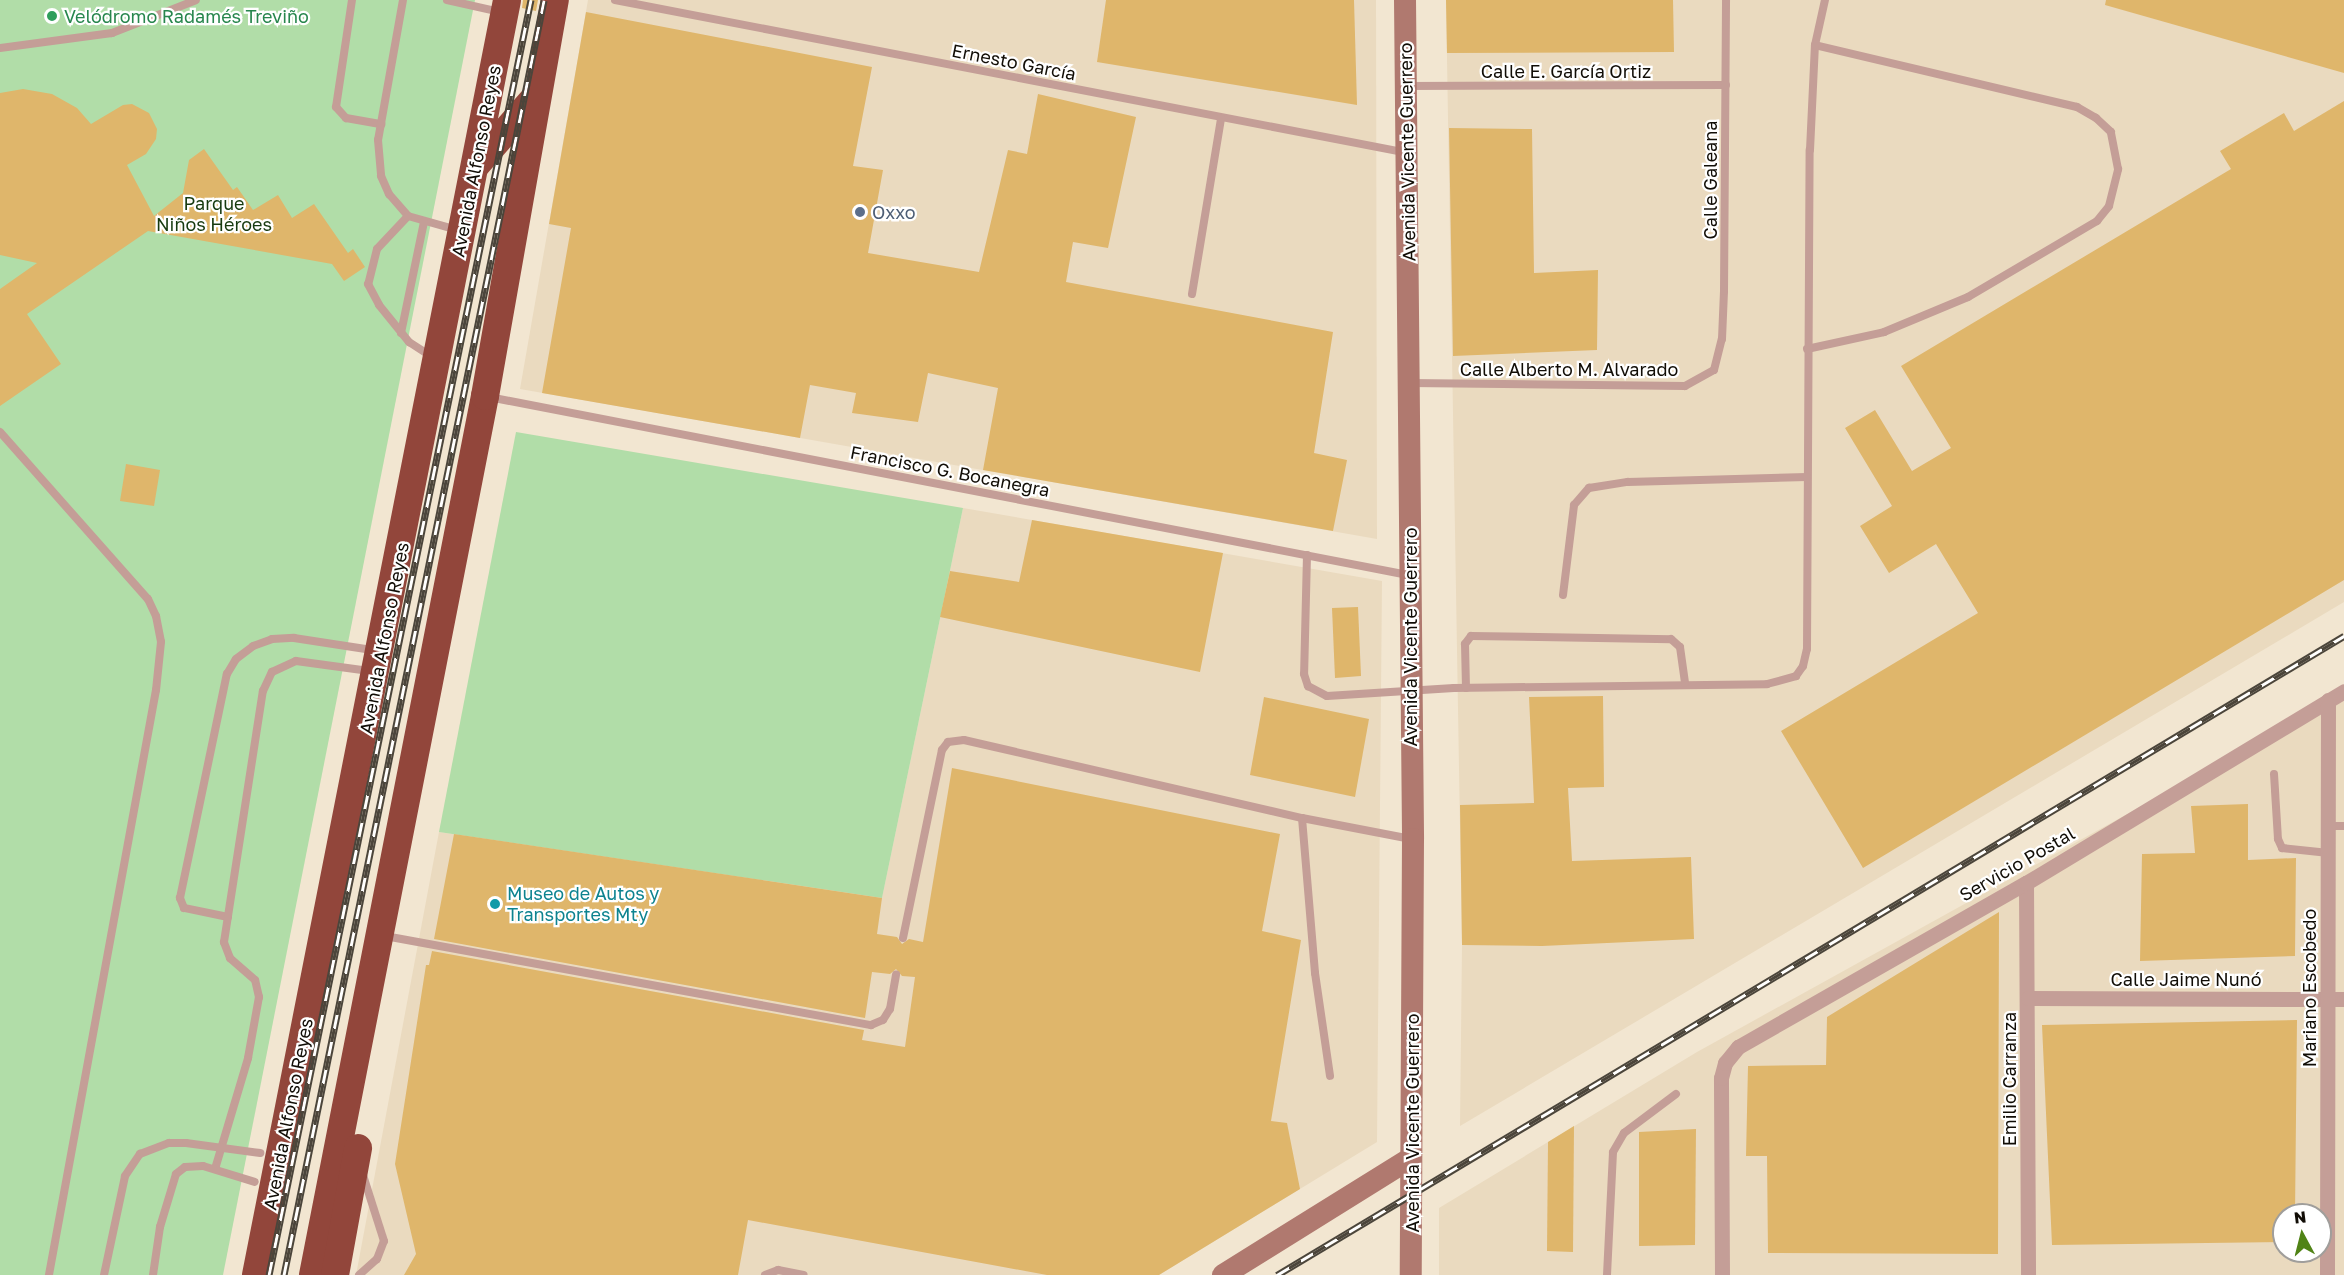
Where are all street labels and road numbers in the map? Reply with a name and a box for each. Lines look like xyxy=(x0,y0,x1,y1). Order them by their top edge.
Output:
street label: Ernesto García xyxy=(950,39,1078,85)
street label: Avenida Vicente Guerrero xyxy=(1394,42,1420,262)
street label: Calle E. García Ortiz xyxy=(1481,60,1651,82)
street label: Avenida Alfonso Reyes xyxy=(447,63,505,259)
street label: Calle Galeana xyxy=(1699,121,1721,239)
street label: Calle Alberto M. Alvarado xyxy=(1460,358,1678,380)
street label: Francisco G. Bocanegra xyxy=(848,441,1052,501)
street label: Avenida Vicente Guerrero xyxy=(1399,528,1421,746)
street label: Avenida Alfonso Reyes xyxy=(355,540,413,736)
street label: Servicio Postal xyxy=(1956,822,2078,906)
street label: Mariano Escobedo xyxy=(2298,909,2320,1067)
street label: Calle Jaime Nunó xyxy=(2111,968,2261,990)
street label: Emilio Carranza xyxy=(1998,1012,2020,1146)
street label: Avenida Vicente Guerrero xyxy=(1401,1014,1423,1232)
street label: Avenida Alfonso Reyes xyxy=(259,1016,317,1212)

